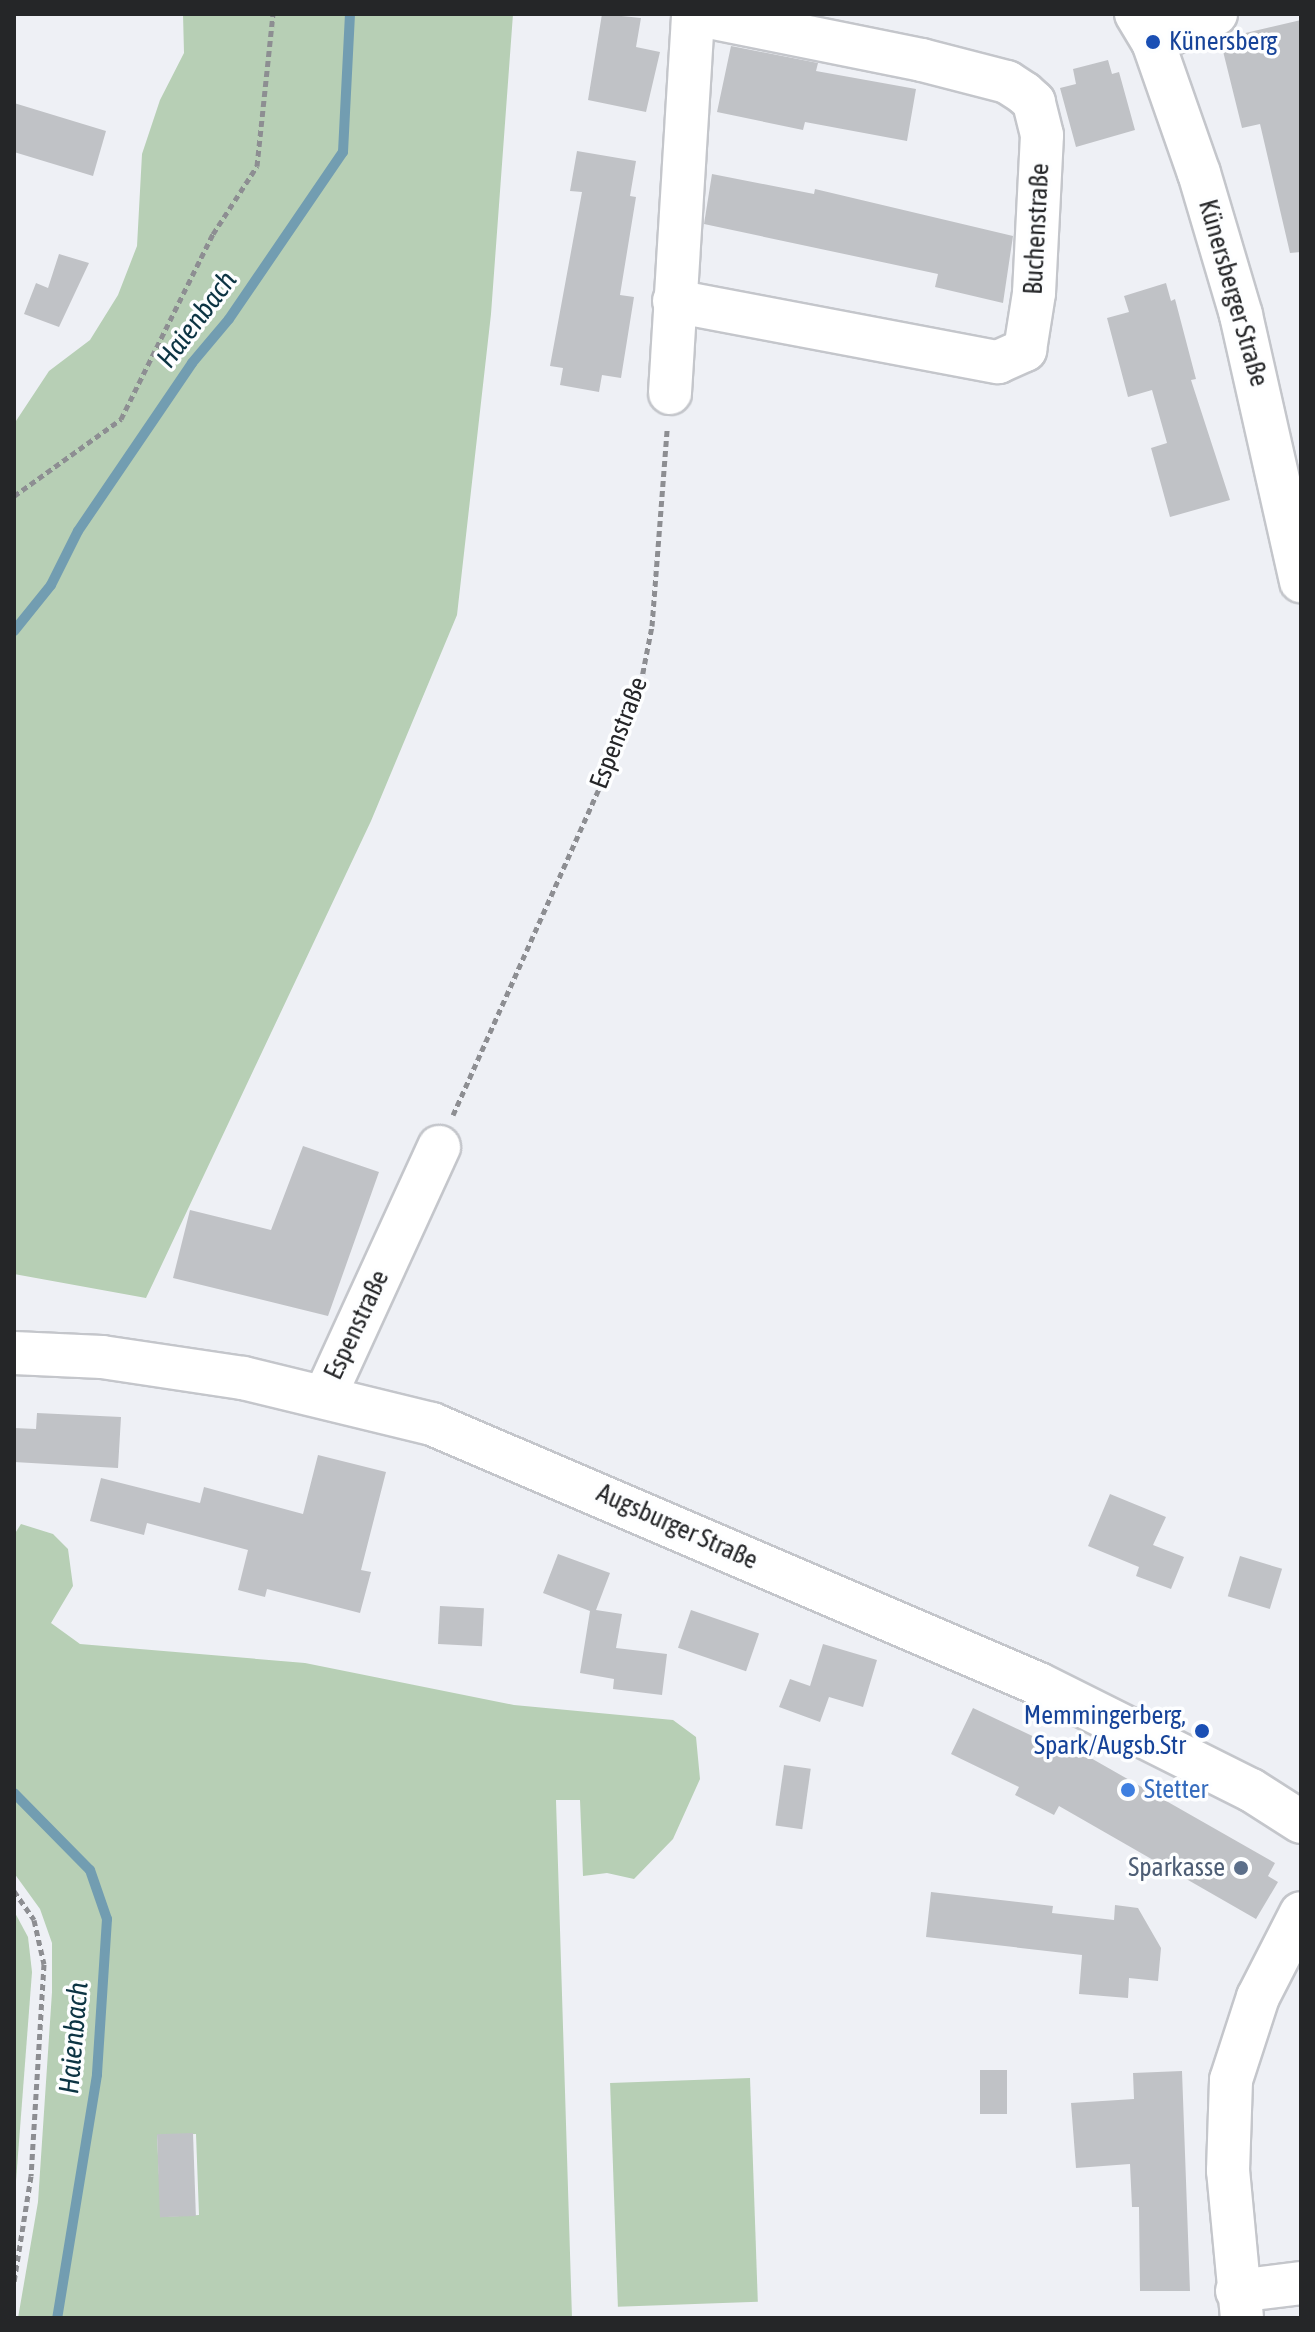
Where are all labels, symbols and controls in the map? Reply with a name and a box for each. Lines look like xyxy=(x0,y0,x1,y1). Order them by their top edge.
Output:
place label: Künersberg xyxy=(1169,26,1277,58)
marker: Künersberg xyxy=(1144,33,1162,51)
street label: Buchenstraße xyxy=(1018,163,1056,295)
street label: Künersberger Straße xyxy=(1191,196,1275,390)
water label: Haienbach xyxy=(149,264,243,374)
street label: Espenstraße xyxy=(583,673,655,793)
street label: Espenstraße xyxy=(318,1265,396,1385)
street label: Augsburger Straße xyxy=(592,1478,762,1576)
place label: Memmingerberg, Spark/Augsb.Str xyxy=(1024,1700,1186,1762)
marker: Memmingerberg, Spark/Augsb.Str xyxy=(1193,1722,1211,1740)
place label: Stetter xyxy=(1144,1774,1208,1806)
marker: Stetter xyxy=(1119,1781,1137,1799)
place label: Sparkasse xyxy=(1128,1852,1225,1884)
marker: Sparkasse xyxy=(1232,1859,1250,1877)
water label: Haienbach xyxy=(51,1981,95,2095)

